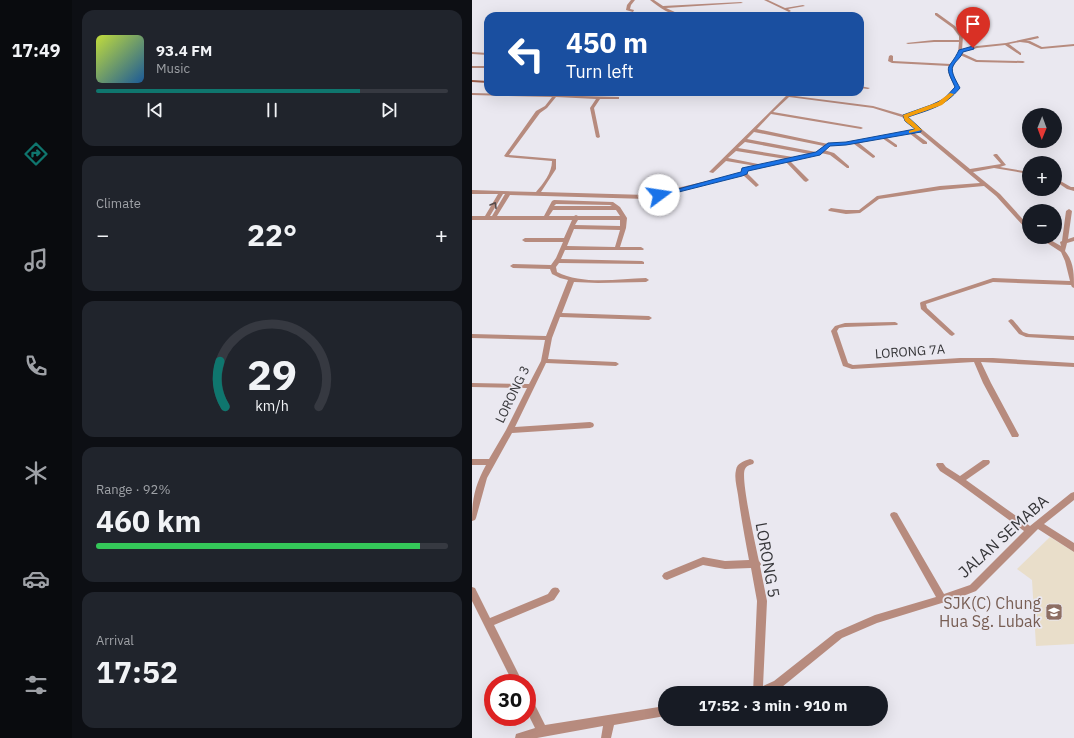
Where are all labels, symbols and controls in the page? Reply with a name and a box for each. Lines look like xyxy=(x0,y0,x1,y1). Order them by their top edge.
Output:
pin xyxy=(956,7.0,990,48)
icon: arrive xyxy=(962,13,984,35)
text: 450 m xyxy=(566,24,648,61)
icon: left xyxy=(500,28,552,80)
text: 17:49 xyxy=(11,39,61,62)
text: 93.4 FM xyxy=(156,41,212,60)
text: Music xyxy=(156,60,190,77)
text: Turn left xyxy=(566,60,634,83)
icon: previous xyxy=(144,99,166,121)
icon: pause xyxy=(261,99,283,121)
icon: next xyxy=(378,99,400,121)
north arrow xyxy=(1022,108,1062,148)
map controls xyxy=(1022,108,1062,244)
icon: directions xyxy=(22,140,50,168)
button: + xyxy=(1022,156,1062,196)
position arrow xyxy=(638,174,680,216)
text: Climate xyxy=(96,195,141,212)
one-way arrow xyxy=(490,202,497,209)
button: − xyxy=(1022,204,1062,244)
text: 22° xyxy=(247,215,297,254)
text: − xyxy=(96,220,109,249)
text: + xyxy=(435,220,448,249)
icon: music xyxy=(22,246,50,274)
street label: LORONG 7A xyxy=(874,341,946,362)
text: 29 xyxy=(247,347,297,401)
icon: phone xyxy=(22,352,50,380)
street label: LORONG 3 xyxy=(491,363,534,426)
text: km/h xyxy=(255,396,289,415)
icon: climate xyxy=(22,459,50,487)
text: Range · 92% xyxy=(96,481,170,498)
street label: JALAN SEMABA xyxy=(954,490,1052,582)
text: 460 km xyxy=(96,501,201,540)
street label: LORONG 5 xyxy=(752,521,784,599)
icon: car xyxy=(22,565,50,593)
place label: SJK(C) Chung Hua Sg. Lubak xyxy=(939,593,1042,631)
school or university icon: SJK(C) Chung Hua Sg. Lubak xyxy=(1044,602,1064,622)
text: Arrival xyxy=(96,632,134,649)
text: 17:52 xyxy=(96,652,178,691)
icon: filters xyxy=(22,671,50,699)
speed limit sign: 30 xyxy=(484,674,536,726)
text: 17:52 · 3 min · 910 m xyxy=(699,696,847,715)

